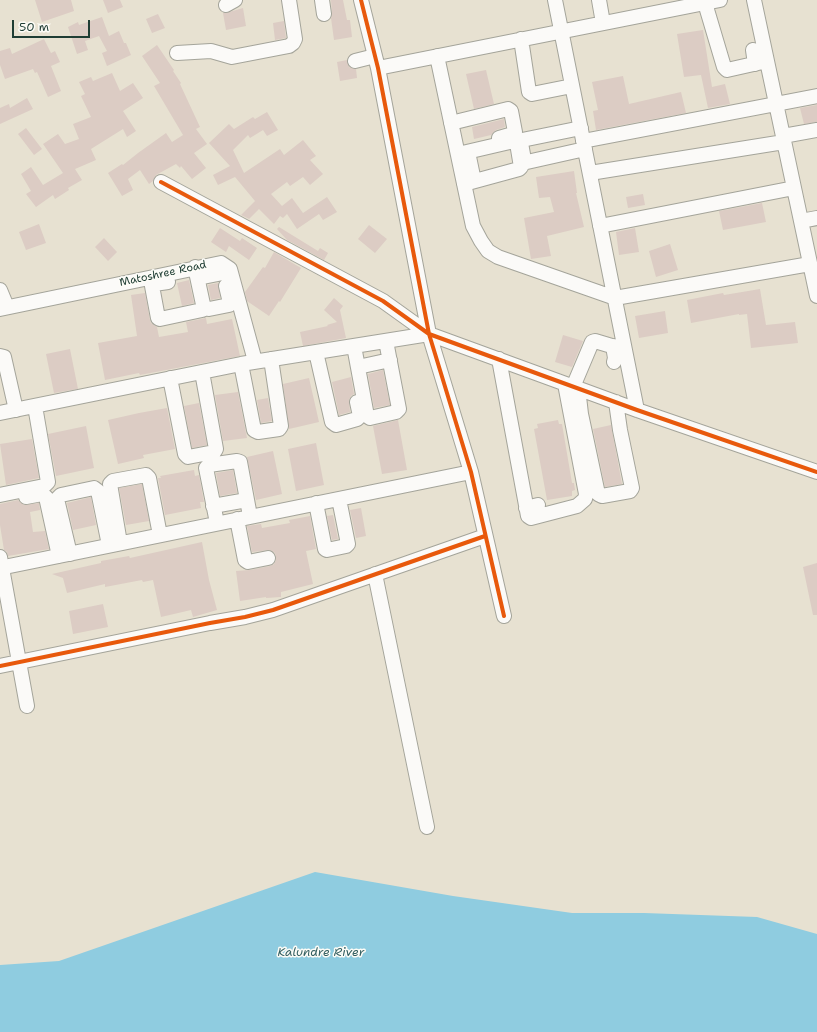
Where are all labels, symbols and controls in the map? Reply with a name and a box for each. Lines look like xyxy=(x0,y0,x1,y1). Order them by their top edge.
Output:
scale bar xyxy=(14,12,92,38)
text: 50 m xyxy=(19,19,49,35)
street label: Matoshree Road xyxy=(118,258,208,290)
water label: Kalundre River xyxy=(278,946,364,960)

